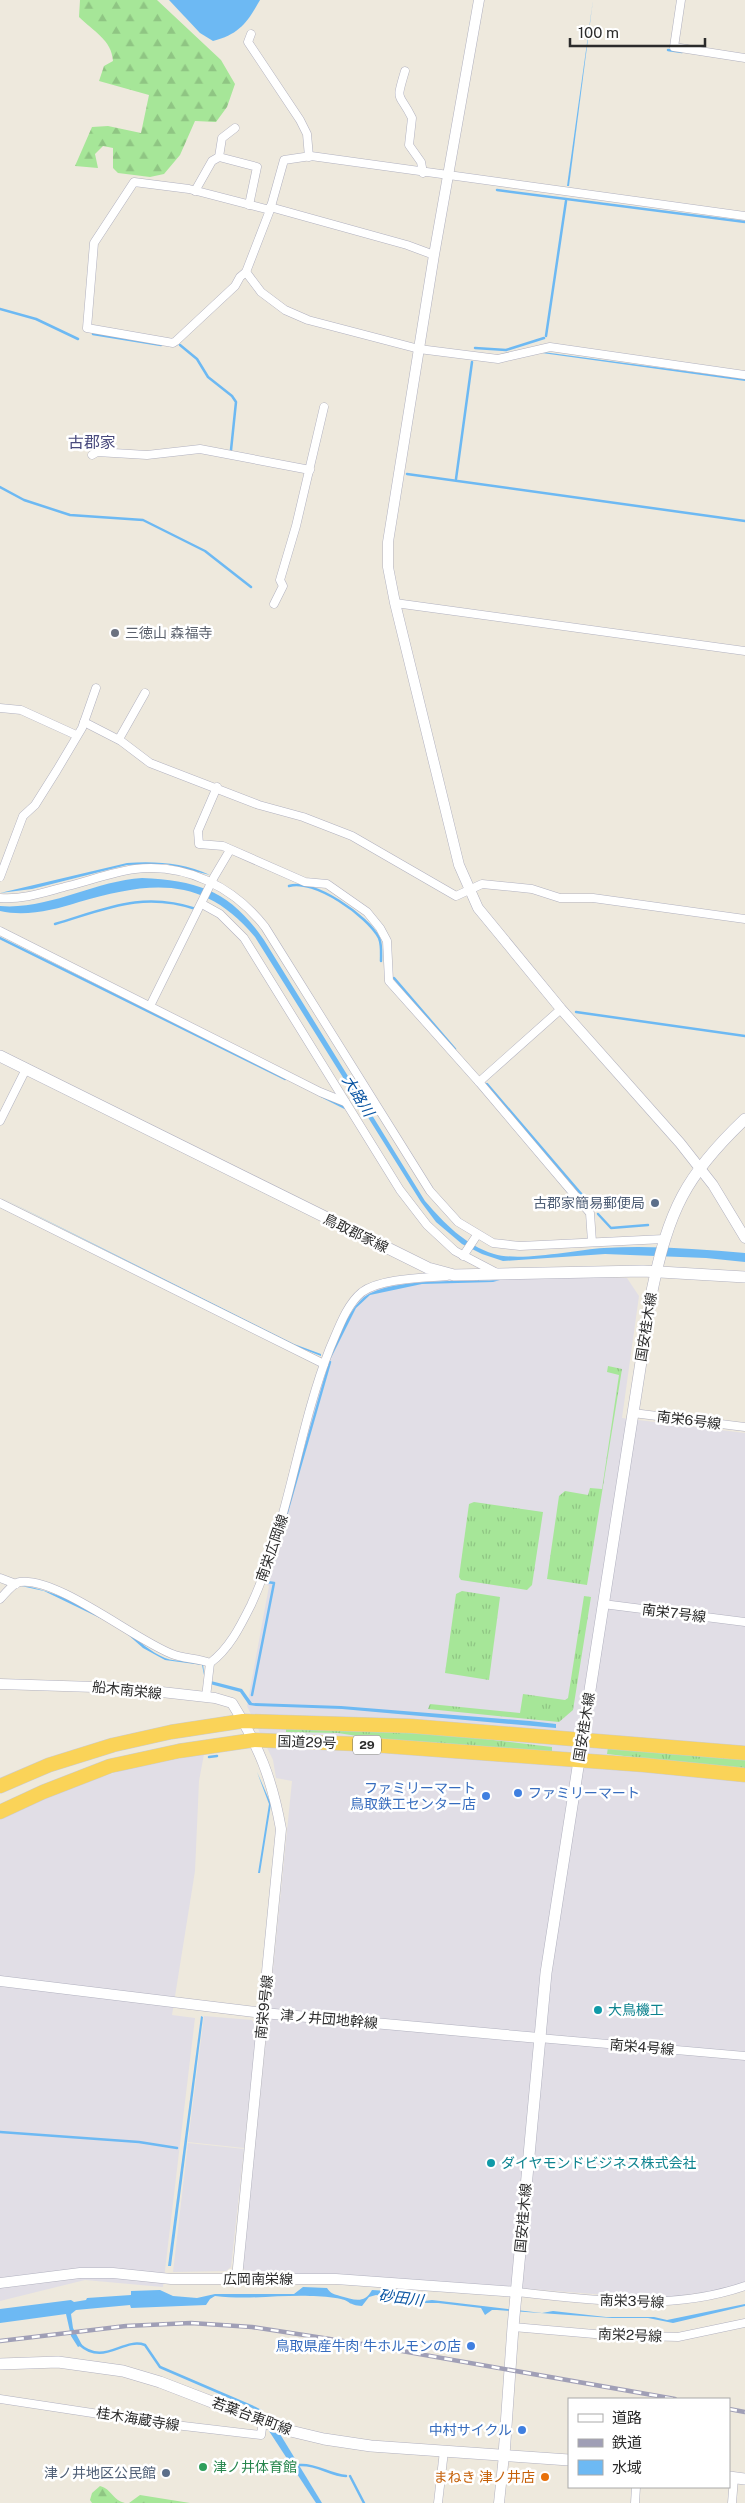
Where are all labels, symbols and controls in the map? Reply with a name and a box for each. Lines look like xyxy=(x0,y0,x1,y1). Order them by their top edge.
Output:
scale bar xyxy=(570,15,705,47)
text: 100 m xyxy=(578,24,619,41)
district label: 古郡家 xyxy=(68,433,116,452)
place label: 三徳山 森福寺 xyxy=(125,625,212,641)
marker: 三徳山 森福寺 xyxy=(109,627,121,639)
water label: 大路川 xyxy=(339,1072,379,1121)
place label: 古郡家簡易郵便局 xyxy=(533,1195,645,1211)
marker: 古郡家簡易郵便局 xyxy=(649,1197,661,1209)
street label: 鳥取郡家線 xyxy=(321,1210,391,1256)
street label: 国安桂木線 xyxy=(633,1291,659,1363)
street label: 南栄6号線 xyxy=(656,1408,722,1432)
street label: 南栄広岡線 xyxy=(253,1512,291,1584)
street label: 南栄7号線 xyxy=(641,1601,707,1625)
street label: 船木南栄線 xyxy=(91,1678,163,1702)
street label: 国安桂木線 xyxy=(571,1691,597,1763)
street label: 国道29号 xyxy=(277,1733,337,1751)
road number: 29 xyxy=(353,1736,381,1754)
place label: ファミリーマート 鳥取鉄工センター店 xyxy=(350,1780,476,1812)
place label: ファミリーマート xyxy=(528,1785,640,1801)
marker: ファミリーマート xyxy=(512,1787,524,1799)
marker: ファミリーマート 鳥取鉄工センター店 xyxy=(480,1790,492,1802)
street label: 南栄9号線 xyxy=(253,1974,275,2040)
place label: 大鳥機工 xyxy=(608,2002,664,2018)
marker: 大鳥機工 xyxy=(592,2004,604,2016)
street label: 津ノ井団地幹線 xyxy=(279,2007,379,2031)
street label: 南栄4号線 xyxy=(609,2036,675,2058)
place label: ダイヤモンドビジネス株式会社 xyxy=(501,2155,697,2171)
marker: ダイヤモンドビジネス株式会社 xyxy=(485,2157,497,2169)
street label: 国安桂木線 xyxy=(512,2182,534,2254)
street label: 広岡南栄線 xyxy=(223,2271,293,2287)
water label: 砂田川 xyxy=(378,2286,426,2309)
street label: 南栄3号線 xyxy=(599,2292,665,2310)
street label: 南栄2号線 xyxy=(598,2326,662,2344)
place label: 鳥取県産牛肉 牛ホルモンの店 xyxy=(276,2338,461,2354)
marker: 鳥取県産牛肉 牛ホルモンの店 xyxy=(465,2340,477,2352)
street label: 若葉台東町線 xyxy=(210,2394,294,2438)
legend xyxy=(568,2398,730,2488)
street label: 桂木海蔵寺線 xyxy=(95,2405,181,2433)
text: 道路 xyxy=(612,2409,642,2426)
place label: 中村サイクル xyxy=(429,2422,512,2438)
marker: 中村サイクル xyxy=(516,2424,528,2436)
text: 鉄道 xyxy=(612,2434,642,2451)
place label: 津ノ井体育館 xyxy=(213,2459,297,2475)
text: 水域 xyxy=(612,2459,642,2476)
marker: 津ノ井体育館 xyxy=(197,2461,209,2473)
place label: 津ノ井地区公民館 xyxy=(44,2465,156,2481)
marker: 津ノ井地区公民館 xyxy=(160,2467,172,2479)
place label: まねき 津ノ井店 xyxy=(434,2469,535,2485)
marker: まねき 津ノ井店 xyxy=(539,2471,551,2483)

